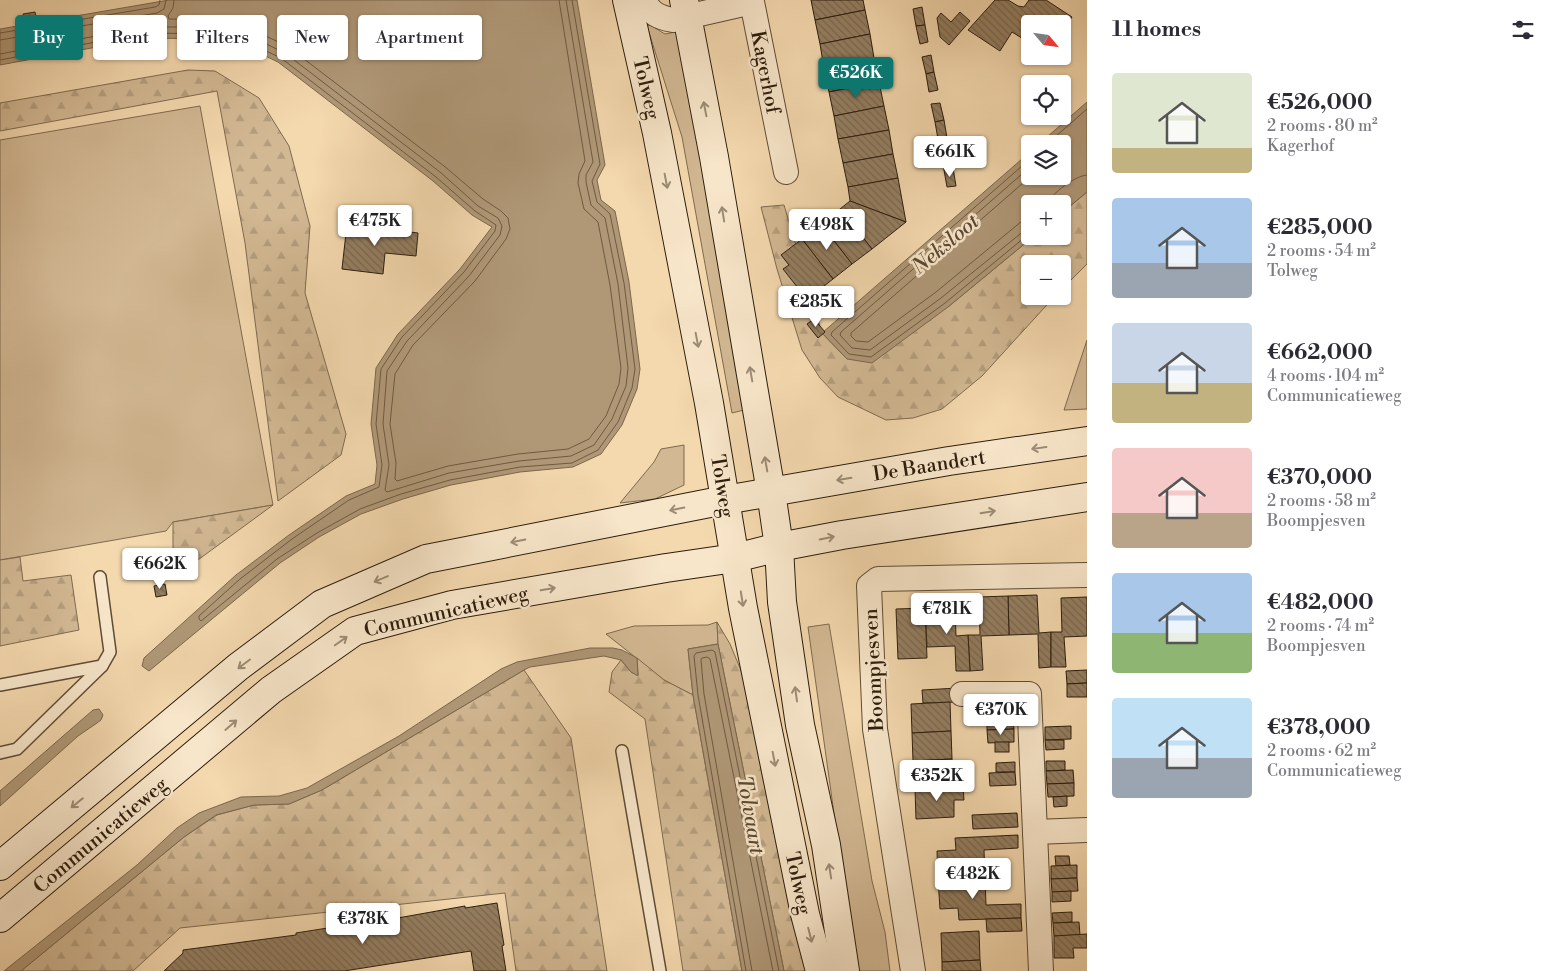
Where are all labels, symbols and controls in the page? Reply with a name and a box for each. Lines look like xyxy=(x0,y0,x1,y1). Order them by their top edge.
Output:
chip: Buy xyxy=(15,15,83,60)
chip: Rent xyxy=(93,15,167,60)
chip: Filters xyxy=(177,15,267,60)
chip: New xyxy=(277,15,348,60)
chip: Apartment xyxy=(358,15,482,60)
north arrow xyxy=(1021,15,1071,65)
map controls xyxy=(1021,15,1071,305)
icon: filters xyxy=(1509,16,1537,44)
text: 11 homes xyxy=(1112,17,1201,43)
street label: Kagerhof xyxy=(744,29,785,117)
street label: Tolweg xyxy=(626,55,665,123)
pin: €526K xyxy=(821,56,891,99)
text: €526K xyxy=(829,63,883,83)
button: locate xyxy=(1021,75,1071,125)
text: €526,000 xyxy=(1267,90,1372,116)
icon: home xyxy=(1152,93,1212,153)
one-way arrow xyxy=(700,101,709,117)
text: 2 rooms · 80 m² xyxy=(1267,116,1378,136)
button: layers xyxy=(1021,135,1071,185)
pin: €661K xyxy=(915,136,985,178)
text: Kagerhof xyxy=(1267,136,1334,156)
text: €661K xyxy=(925,142,975,162)
one-way arrow xyxy=(662,172,672,188)
button: + xyxy=(1021,195,1071,245)
pin: €475K xyxy=(340,204,410,247)
one-way arrow xyxy=(718,206,728,222)
pin: €498K xyxy=(792,208,862,251)
water label: Neksloot xyxy=(906,208,986,281)
text: €475K xyxy=(349,211,401,231)
text: €498K xyxy=(800,215,854,235)
text: €285,000 xyxy=(1267,215,1372,241)
icon: home xyxy=(1152,218,1212,278)
text: 2 rooms · 54 m² xyxy=(1267,241,1376,261)
button: − xyxy=(1021,255,1071,305)
text: Tolweg xyxy=(1267,261,1318,281)
pin: €285K xyxy=(781,286,851,328)
text: €285K xyxy=(789,292,843,312)
one-way arrow xyxy=(693,332,702,348)
text: €662,000 xyxy=(1267,340,1373,366)
icon: home xyxy=(1152,343,1212,403)
one-way arrow xyxy=(745,366,755,382)
text: 4 rooms · 104 m² xyxy=(1267,366,1384,386)
text: Communicatieweg xyxy=(1267,386,1401,406)
one-way arrow xyxy=(1031,443,1047,453)
street label: De Baandert xyxy=(871,445,987,488)
street label: Tolweg xyxy=(704,453,739,520)
one-way arrow xyxy=(761,457,771,473)
text: €370,000 xyxy=(1267,465,1372,491)
icon: home xyxy=(1152,468,1212,528)
one-way arrow xyxy=(836,475,852,485)
text: 2 rooms · 58 m² xyxy=(1267,491,1376,511)
one-way arrow xyxy=(669,505,685,514)
one-way arrow xyxy=(979,507,995,517)
text: Boompjesven xyxy=(1267,511,1365,531)
one-way arrow xyxy=(819,533,835,542)
one-way arrow xyxy=(510,537,526,546)
pin: €662K xyxy=(125,548,195,590)
text: €662K xyxy=(133,554,187,574)
one-way arrow xyxy=(374,574,389,584)
street label: Communicatieweg xyxy=(362,581,532,644)
one-way arrow xyxy=(540,583,556,593)
text: €482,000 xyxy=(1267,590,1374,616)
one-way arrow xyxy=(737,591,747,607)
pin: €781K xyxy=(912,592,982,635)
icon: home xyxy=(1152,593,1212,653)
text: €781K xyxy=(922,599,972,619)
street label: Boompjesven xyxy=(859,608,890,733)
text: 2 rooms · 74 m² xyxy=(1267,616,1374,636)
one-way arrow xyxy=(334,636,347,647)
text: Boompjesven xyxy=(1267,636,1365,656)
one-way arrow xyxy=(238,658,251,669)
one-way arrow xyxy=(790,687,800,703)
pin: €370K xyxy=(966,694,1036,736)
text: €370K xyxy=(974,700,1028,720)
text: €378,000 xyxy=(1267,715,1371,741)
icon: home xyxy=(1152,718,1212,778)
one-way arrow xyxy=(224,719,237,730)
text: 2 rooms · 62 m² xyxy=(1267,741,1376,761)
one-way arrow xyxy=(769,750,779,766)
pin: €352K xyxy=(902,760,972,802)
text: Communicatieweg xyxy=(1267,761,1401,781)
text: €352K xyxy=(911,766,963,786)
street label: Communicatieweg xyxy=(29,772,174,900)
water label: Tolvaart xyxy=(730,774,770,858)
one-way arrow xyxy=(71,797,84,808)
street label: Tolweg xyxy=(779,850,816,918)
pin: €482K xyxy=(938,858,1008,900)
one-way arrow xyxy=(825,863,835,879)
text: €482K xyxy=(946,864,1000,884)
pin: €378K xyxy=(328,902,398,945)
text: €378K xyxy=(337,909,389,929)
one-way arrow xyxy=(806,926,816,942)

